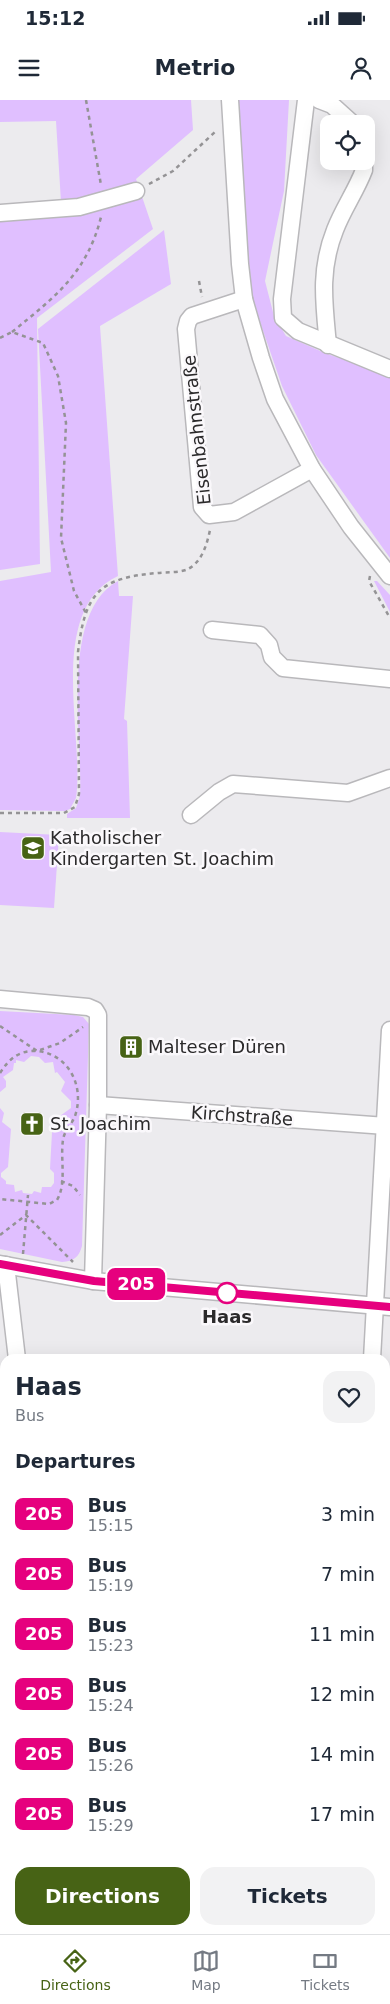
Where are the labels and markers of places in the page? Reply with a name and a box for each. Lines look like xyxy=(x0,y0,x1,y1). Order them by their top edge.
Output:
place label: Katholischer Kindergarten St. Joachim xyxy=(50,827,274,869)
school or university icon: Katholischer Kindergarten St. Joachim xyxy=(20,835,46,861)
building icon: Malteser Düren xyxy=(118,1034,144,1060)
place label: Malteser Düren xyxy=(148,1036,286,1057)
church icon: St. Joachim xyxy=(19,1111,45,1137)
place label: St. Joachim xyxy=(50,1113,151,1134)
marker: Haas xyxy=(216,1282,238,1304)
place label: Haas xyxy=(202,1306,252,1327)

